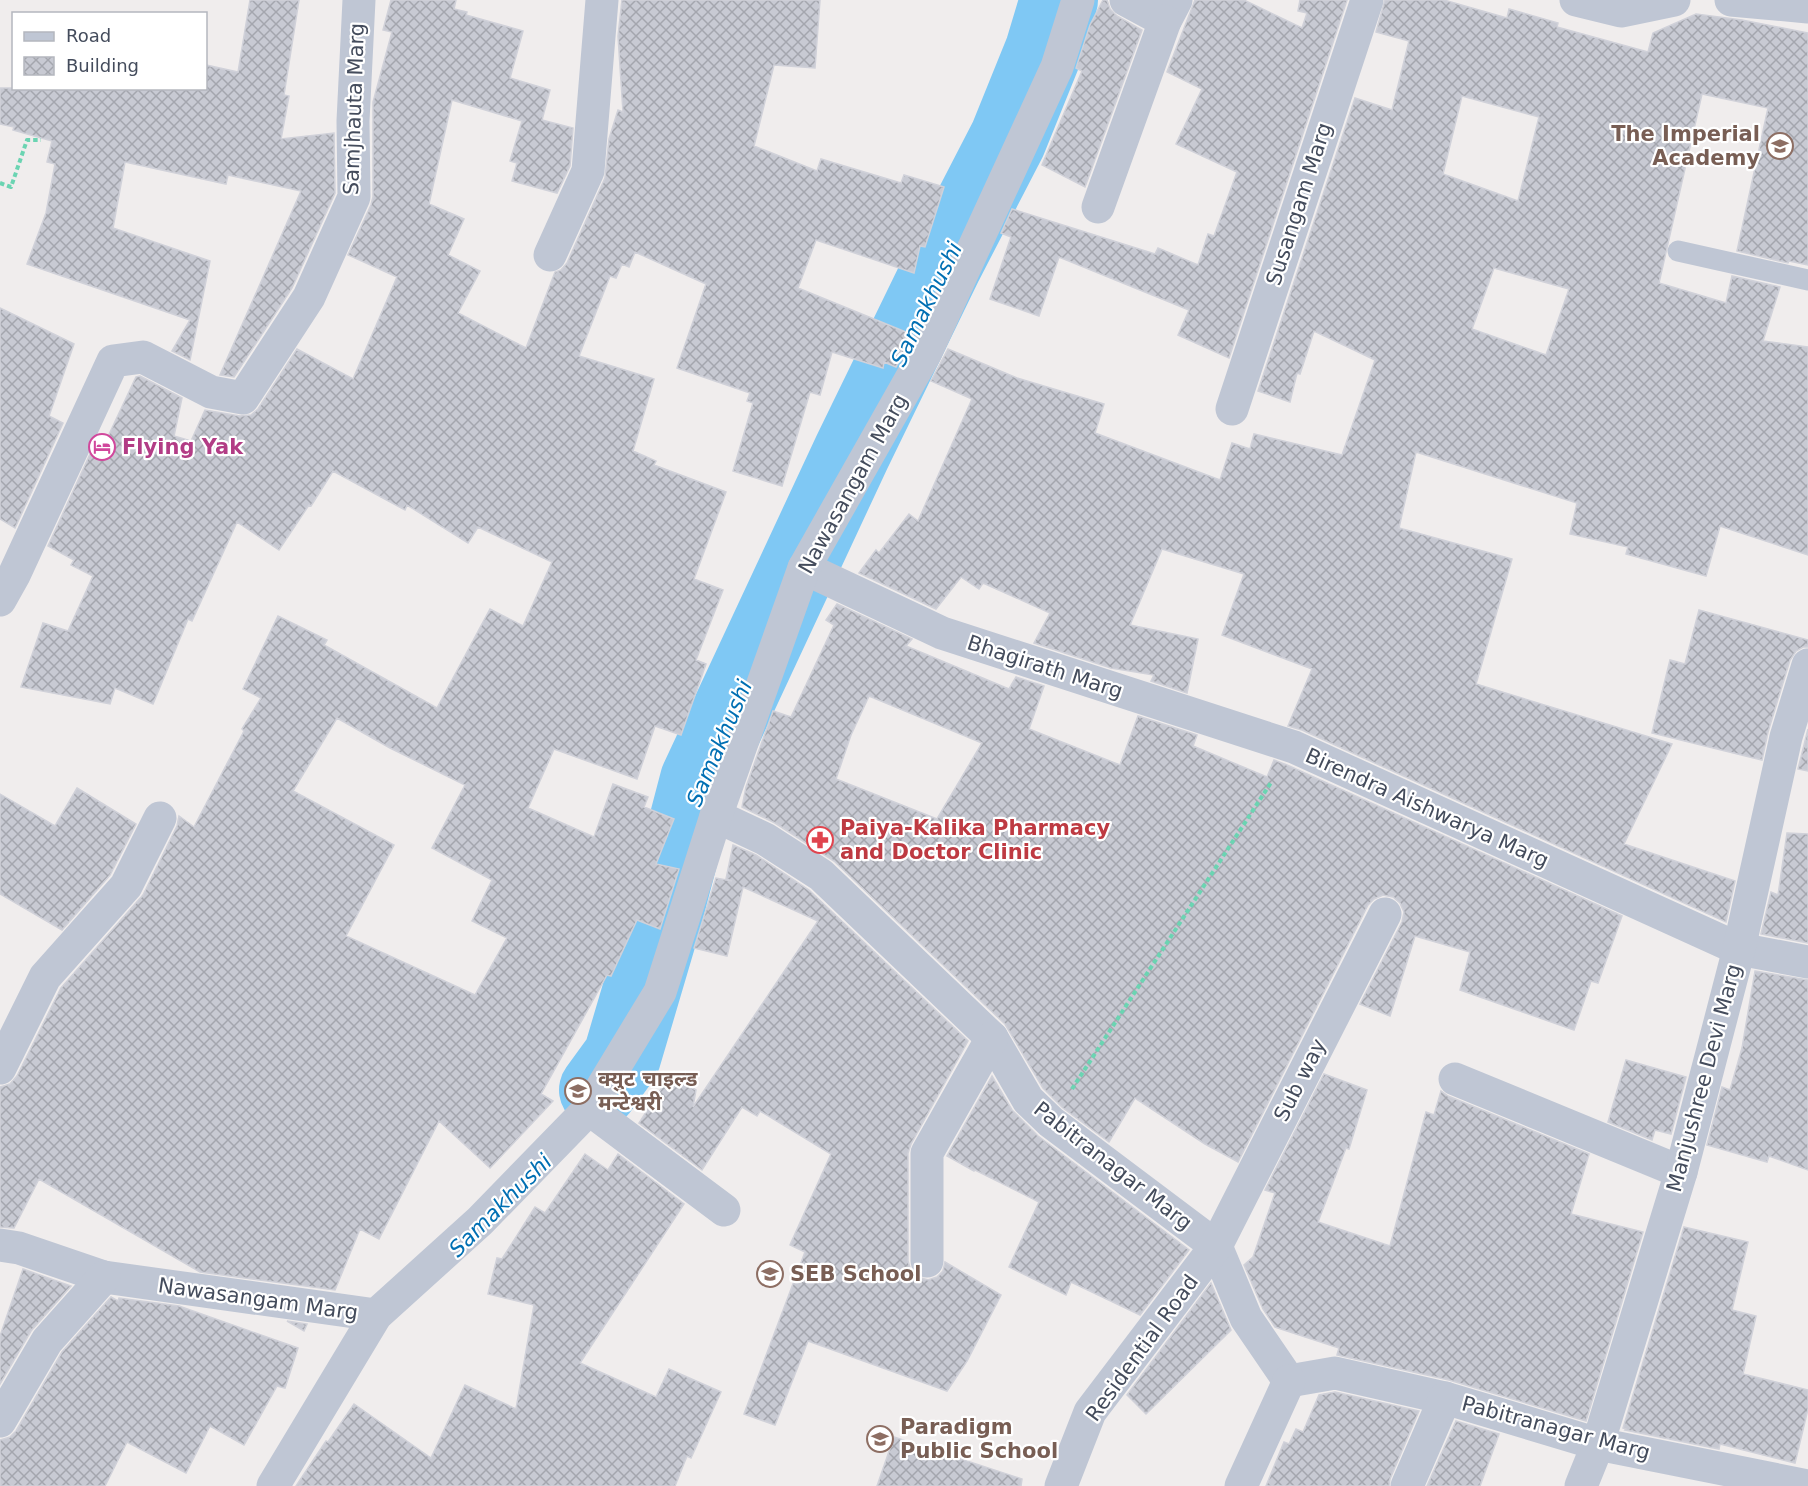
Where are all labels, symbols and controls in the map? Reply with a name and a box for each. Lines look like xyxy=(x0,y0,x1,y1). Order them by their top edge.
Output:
legend xyxy=(12,12,207,90)
street label: Samjhauta Marg xyxy=(339,22,369,196)
text: Road xyxy=(66,25,111,46)
text: Building xyxy=(66,55,139,76)
street label: Susangam Marg xyxy=(1261,120,1337,288)
place label: The Imperial Academy xyxy=(1611,122,1760,170)
school or university icon: The Imperial Academy xyxy=(1765,131,1795,161)
water label: Samakhushi xyxy=(886,238,967,370)
street label: Nawasangam Marg xyxy=(794,390,912,578)
hotel icon: Flying Yak xyxy=(87,432,117,462)
place label: Flying Yak xyxy=(122,435,244,459)
street label: Bhagirath Marg xyxy=(964,631,1126,703)
water label: Samakhushi xyxy=(682,676,757,810)
street label: Birendra Aishwarya Marg xyxy=(1302,743,1552,873)
place label: Paiya-Kalika Pharmacy and Doctor Clinic xyxy=(840,816,1110,864)
pharmacy icon: Paiya-Kalika Pharmacy and Doctor Clinic xyxy=(805,825,835,855)
street label: Manjushree Devi Marg xyxy=(1662,961,1746,1195)
street label: Sub way xyxy=(1269,1035,1331,1125)
place label: क्युट चाइल्ड मन्टेश्वरी xyxy=(598,1067,698,1115)
school or university icon: क्युट चाइल्ड मन्टेश्वरी xyxy=(563,1076,593,1106)
street label: Pabitranagar Marg xyxy=(1029,1097,1197,1235)
water label: Samakhushi xyxy=(444,1149,557,1262)
school or university icon: SEB School xyxy=(755,1259,785,1289)
place label: SEB School xyxy=(790,1262,921,1286)
street label: Residential Road xyxy=(1081,1270,1203,1426)
street label: Nawasangam Marg xyxy=(156,1273,360,1325)
street label: Pabitranagar Marg xyxy=(1459,1391,1653,1465)
place label: Paradigm Public School xyxy=(900,1415,1058,1463)
school or university icon: Paradigm Public School xyxy=(865,1424,895,1454)

